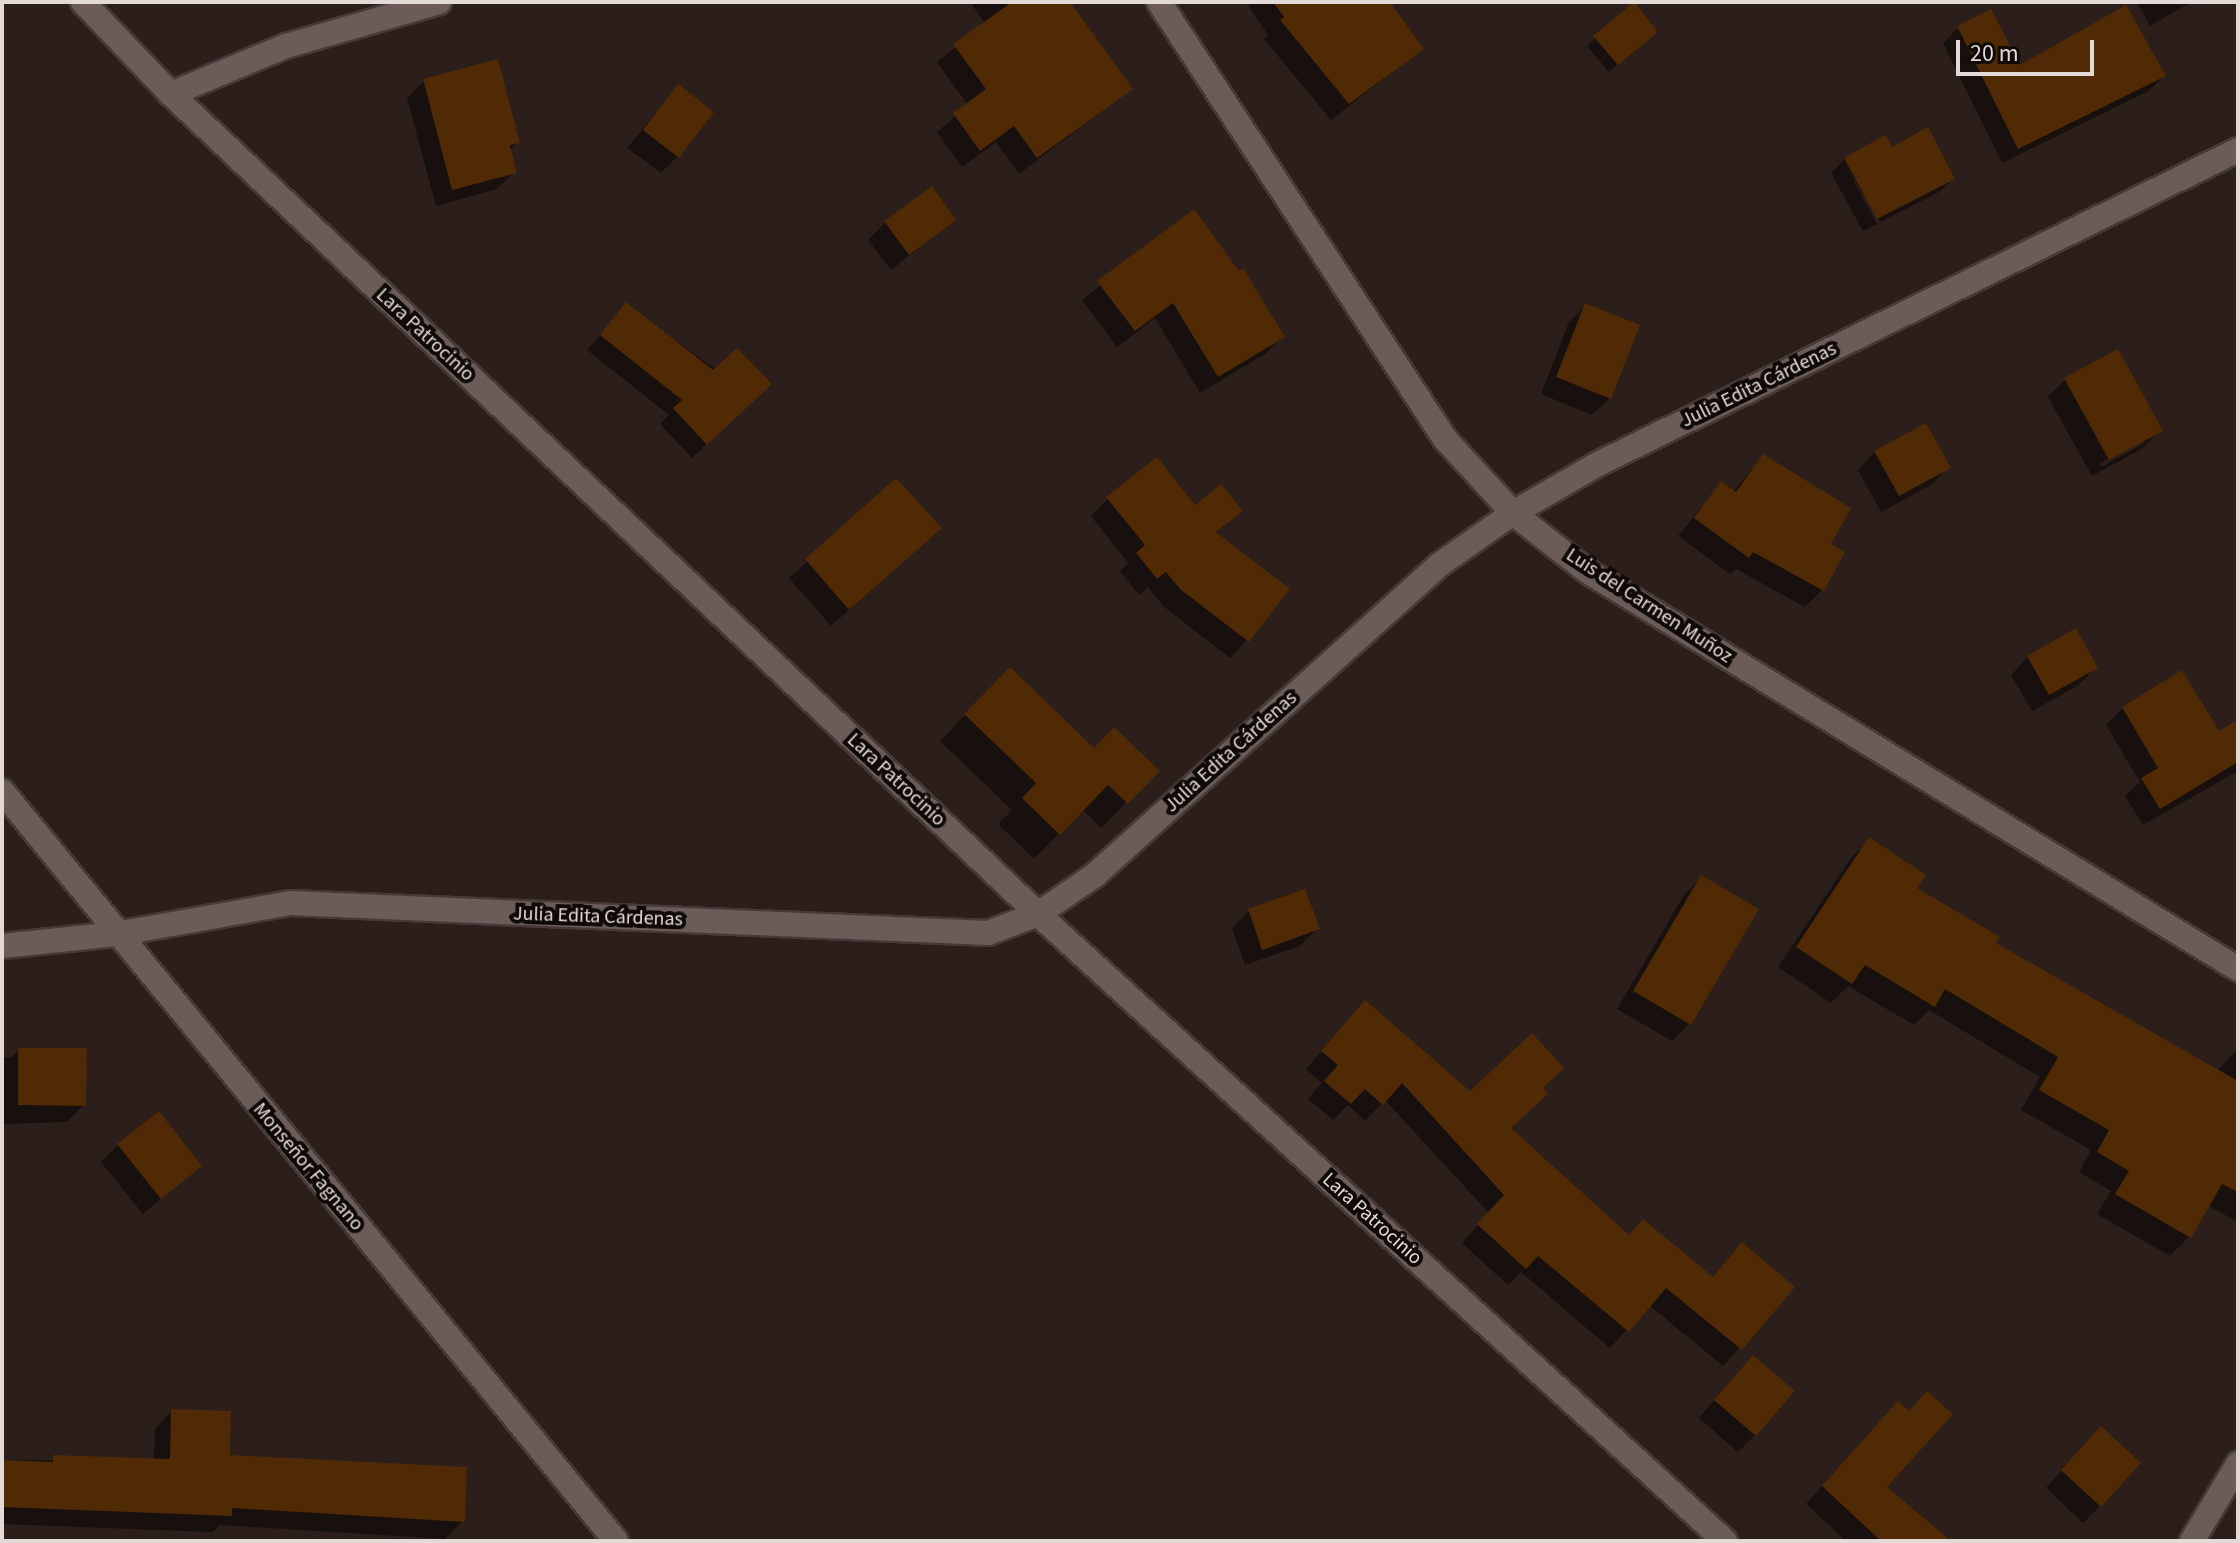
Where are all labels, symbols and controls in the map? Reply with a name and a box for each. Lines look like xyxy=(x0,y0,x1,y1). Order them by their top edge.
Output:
scale bar xyxy=(1960,24,2098,74)
text: 20 m xyxy=(1970,36,2019,71)
street label: Lara Patrocinio xyxy=(371,283,479,387)
street label: Julia Edita Cárdenas xyxy=(1677,337,1841,433)
street label: Luis del Carmen Muñoz xyxy=(1561,543,1737,669)
street label: Julia Edita Cárdenas xyxy=(1160,686,1302,818)
street label: Lara Patrocinio xyxy=(842,728,950,832)
street label: Julia Edita Cárdenas xyxy=(513,902,683,932)
street label: Monseñor Fagnano xyxy=(248,1098,368,1236)
street label: Lara Patrocinio xyxy=(1317,1168,1427,1270)

